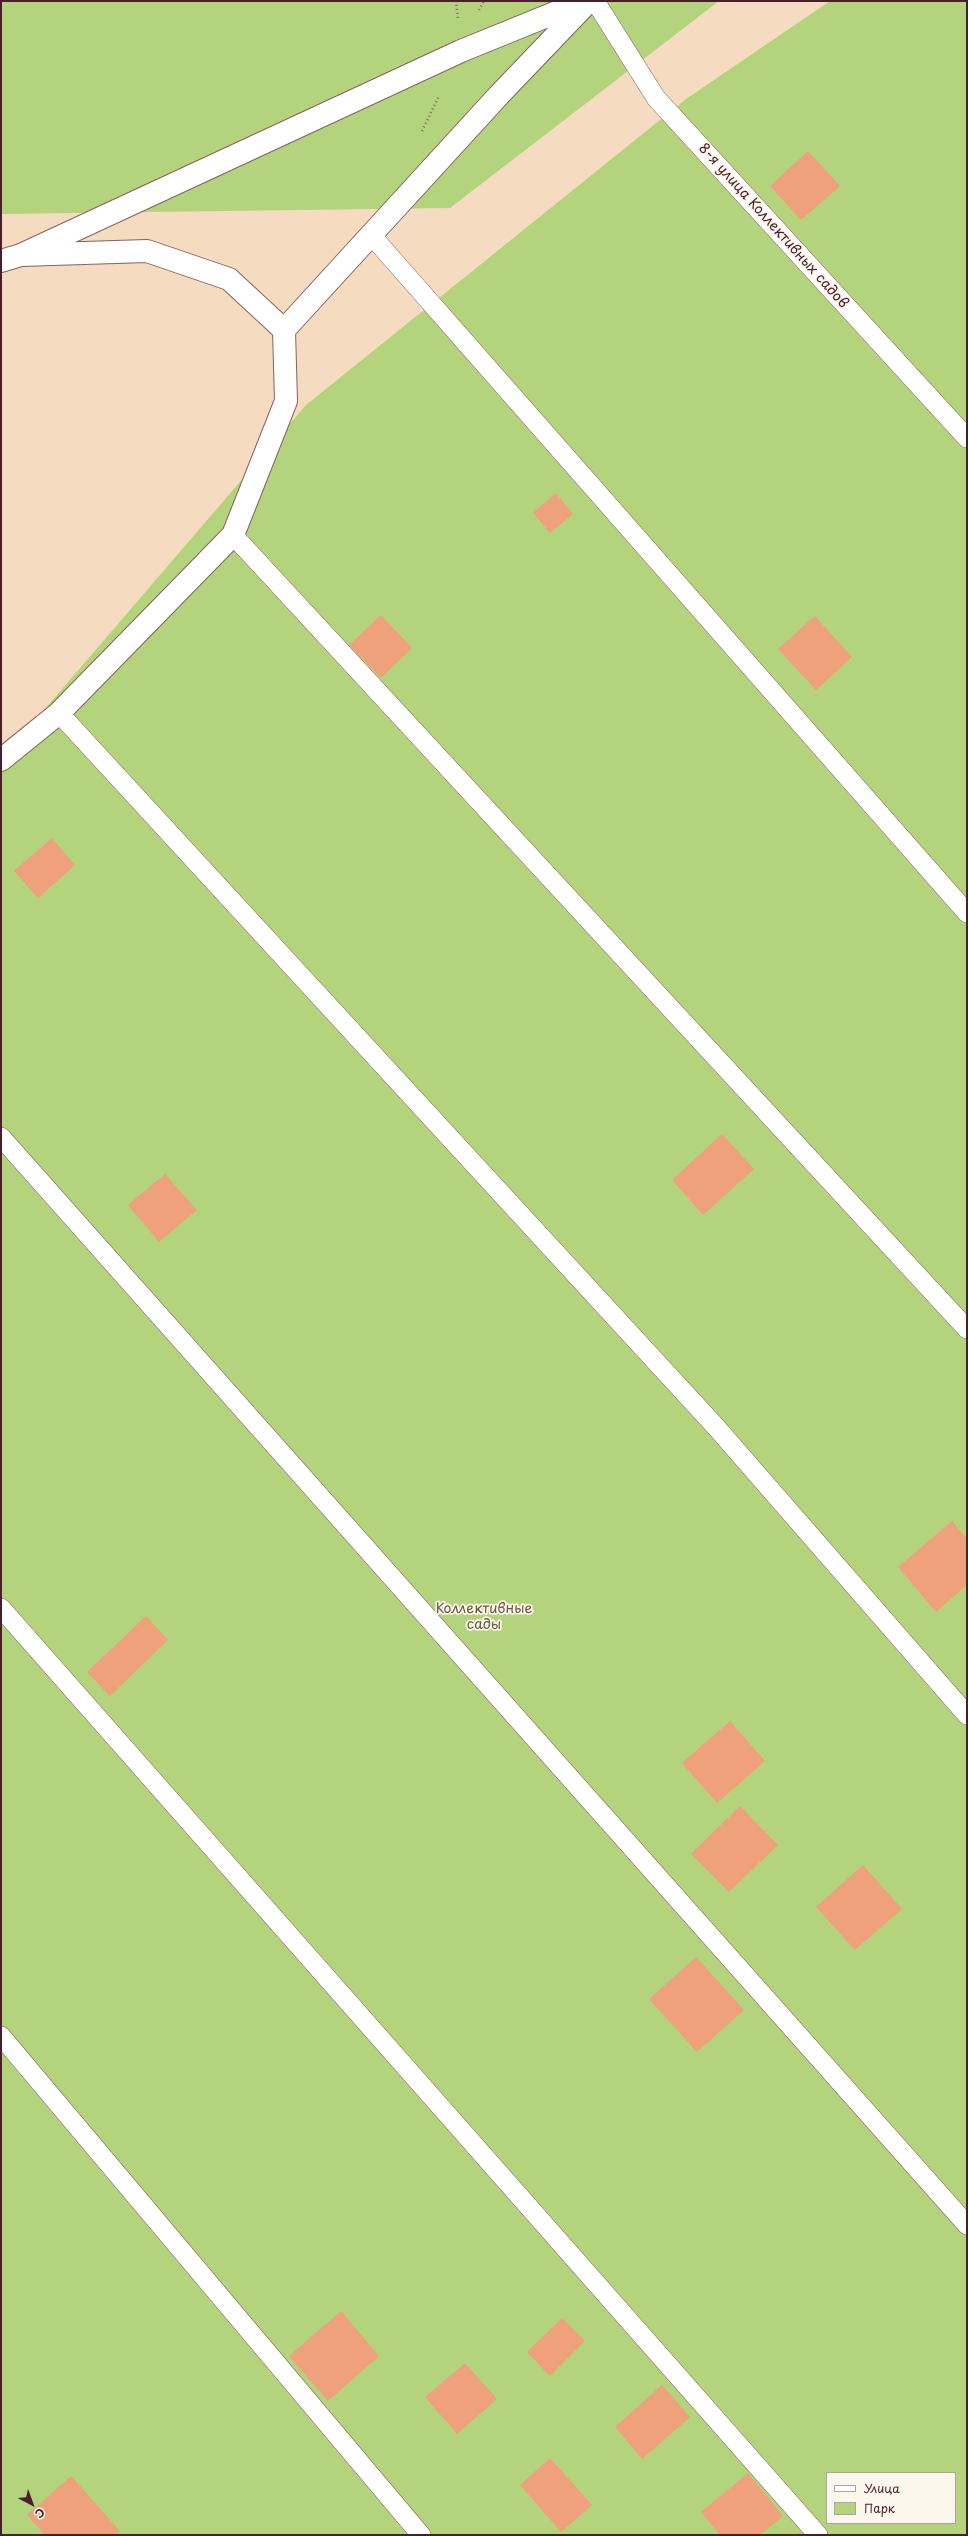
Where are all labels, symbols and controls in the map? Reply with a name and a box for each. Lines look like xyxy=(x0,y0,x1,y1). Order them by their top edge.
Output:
street label: 8-я улица Коллективных садов xyxy=(695,140,851,312)
park label: Коллективные сады xyxy=(436,1601,532,1634)
legend xyxy=(826,2472,956,2524)
text: Улица xyxy=(864,2479,900,2497)
north arrow xyxy=(12,2484,52,2524)
text: Парк xyxy=(864,2499,895,2517)
text: С xyxy=(31,2504,49,2523)

